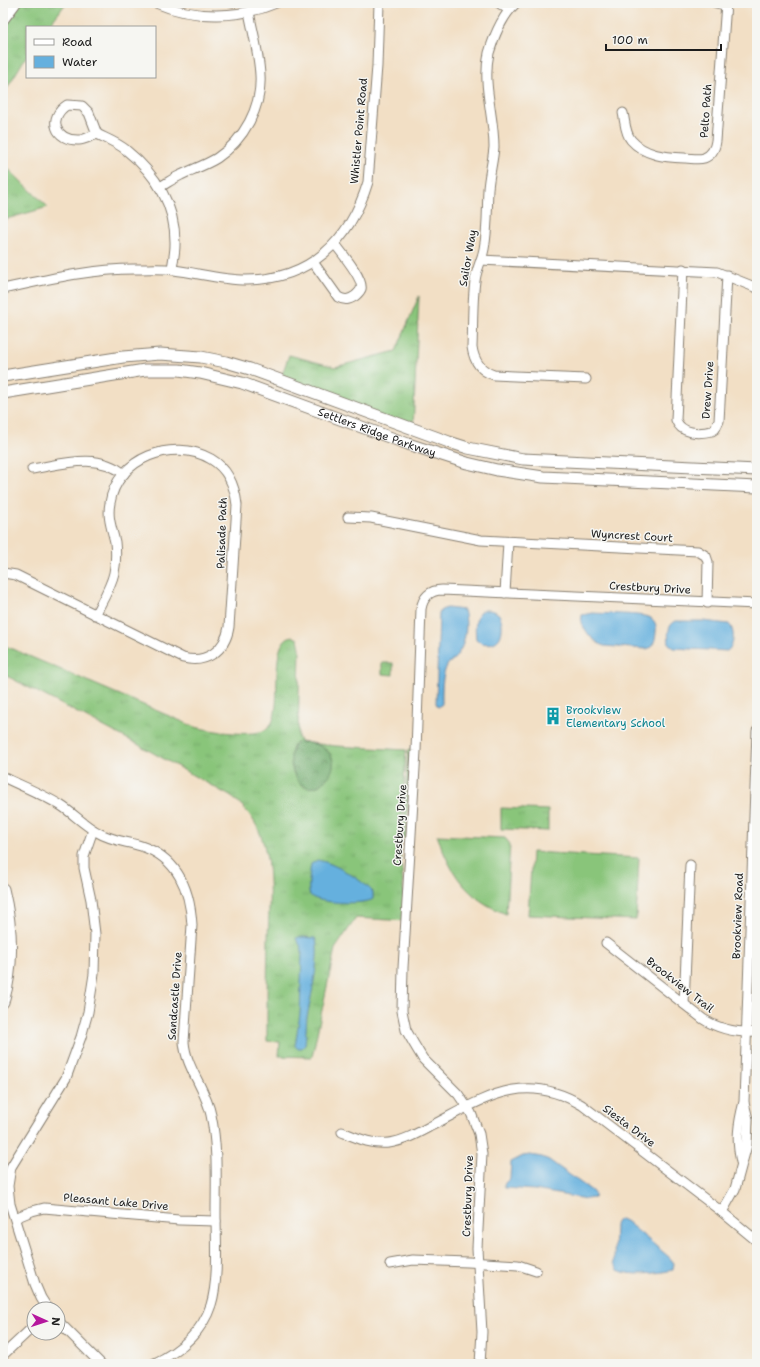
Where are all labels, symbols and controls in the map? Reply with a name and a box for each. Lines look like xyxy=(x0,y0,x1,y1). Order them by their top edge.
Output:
legend xyxy=(26,26,156,78)
scale bar xyxy=(606,26,721,52)
text: 100 m xyxy=(612,32,648,48)
text: Road xyxy=(62,34,93,50)
text: Water xyxy=(62,54,98,70)
street label: Whistler Point Road xyxy=(347,77,371,185)
street label: Pelto Path xyxy=(697,83,715,139)
street label: Sailor Way xyxy=(456,228,480,288)
street label: Drew Drive xyxy=(698,360,718,420)
street label: Settlers Ridge Parkway xyxy=(316,404,438,460)
street label: Palisade Path xyxy=(213,497,231,569)
street label: Wyncrest Court xyxy=(591,526,674,546)
street label: Crestbury Drive xyxy=(609,578,691,598)
place label: Brookview Elementary School xyxy=(566,703,666,731)
building icon: Brookview Elementary School xyxy=(543,706,563,726)
street label: Crestbury Drive xyxy=(390,784,410,866)
street label: Brookview Road xyxy=(729,873,747,959)
street label: Sandcastle Drive xyxy=(164,951,186,1041)
street label: Brookview Trail xyxy=(643,954,718,1017)
street label: Siesta Drive xyxy=(600,1101,658,1151)
street label: Crestbury Drive xyxy=(459,1155,477,1237)
street label: Pleasant Lake Drive xyxy=(63,1190,169,1214)
north arrow xyxy=(26,1301,66,1341)
text: N xyxy=(48,1317,63,1327)

